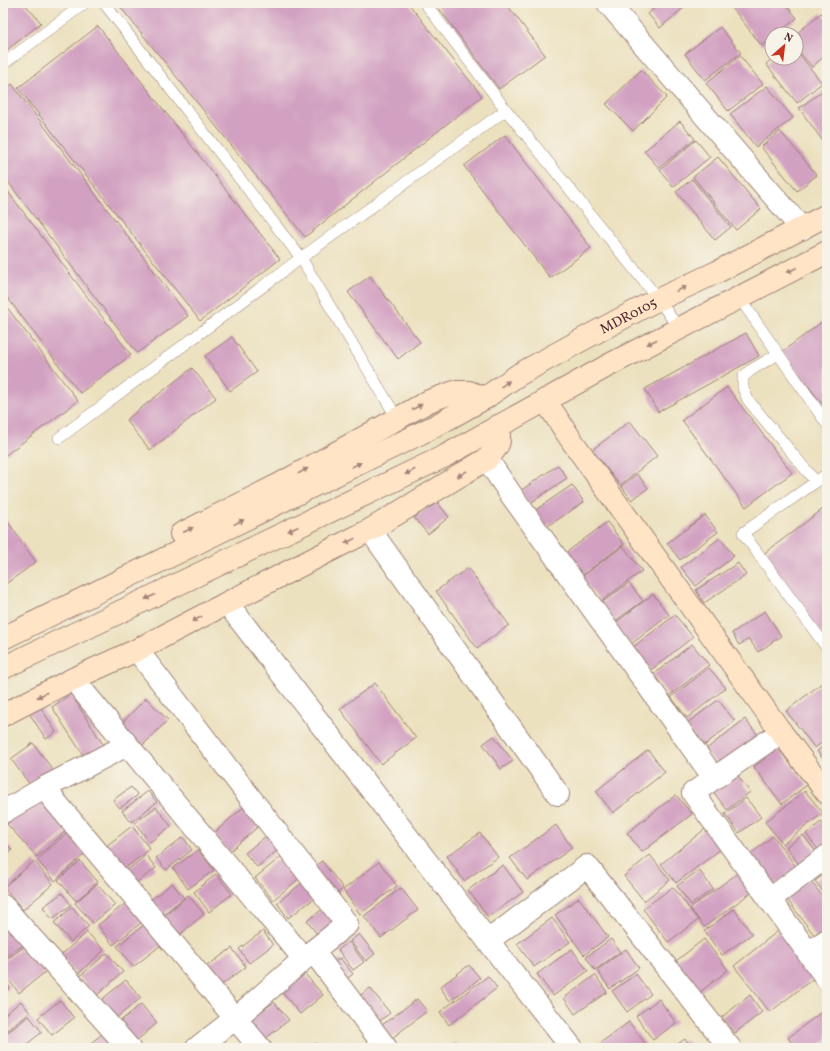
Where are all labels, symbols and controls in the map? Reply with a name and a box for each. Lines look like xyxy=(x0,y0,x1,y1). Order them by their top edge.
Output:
north arrow xyxy=(764,26,804,66)
text: N xyxy=(781,30,795,47)
one-way arrow xyxy=(787,267,798,273)
one-way arrow xyxy=(675,286,686,292)
street label: MDR0105 xyxy=(597,294,660,339)
one-way arrow xyxy=(646,339,658,346)
one-way arrow xyxy=(500,380,510,388)
one-way arrow xyxy=(411,404,423,411)
one-way arrow xyxy=(350,462,362,468)
one-way arrow xyxy=(297,467,309,474)
one-way arrow xyxy=(404,469,416,476)
one-way arrow xyxy=(456,471,468,478)
one-way arrow xyxy=(233,519,245,525)
one-way arrow xyxy=(287,526,299,532)
one-way arrow xyxy=(182,527,193,534)
one-way arrow xyxy=(344,537,356,544)
one-way arrow xyxy=(145,594,156,600)
one-way arrow xyxy=(191,615,202,622)
one-way arrow xyxy=(37,692,48,698)

